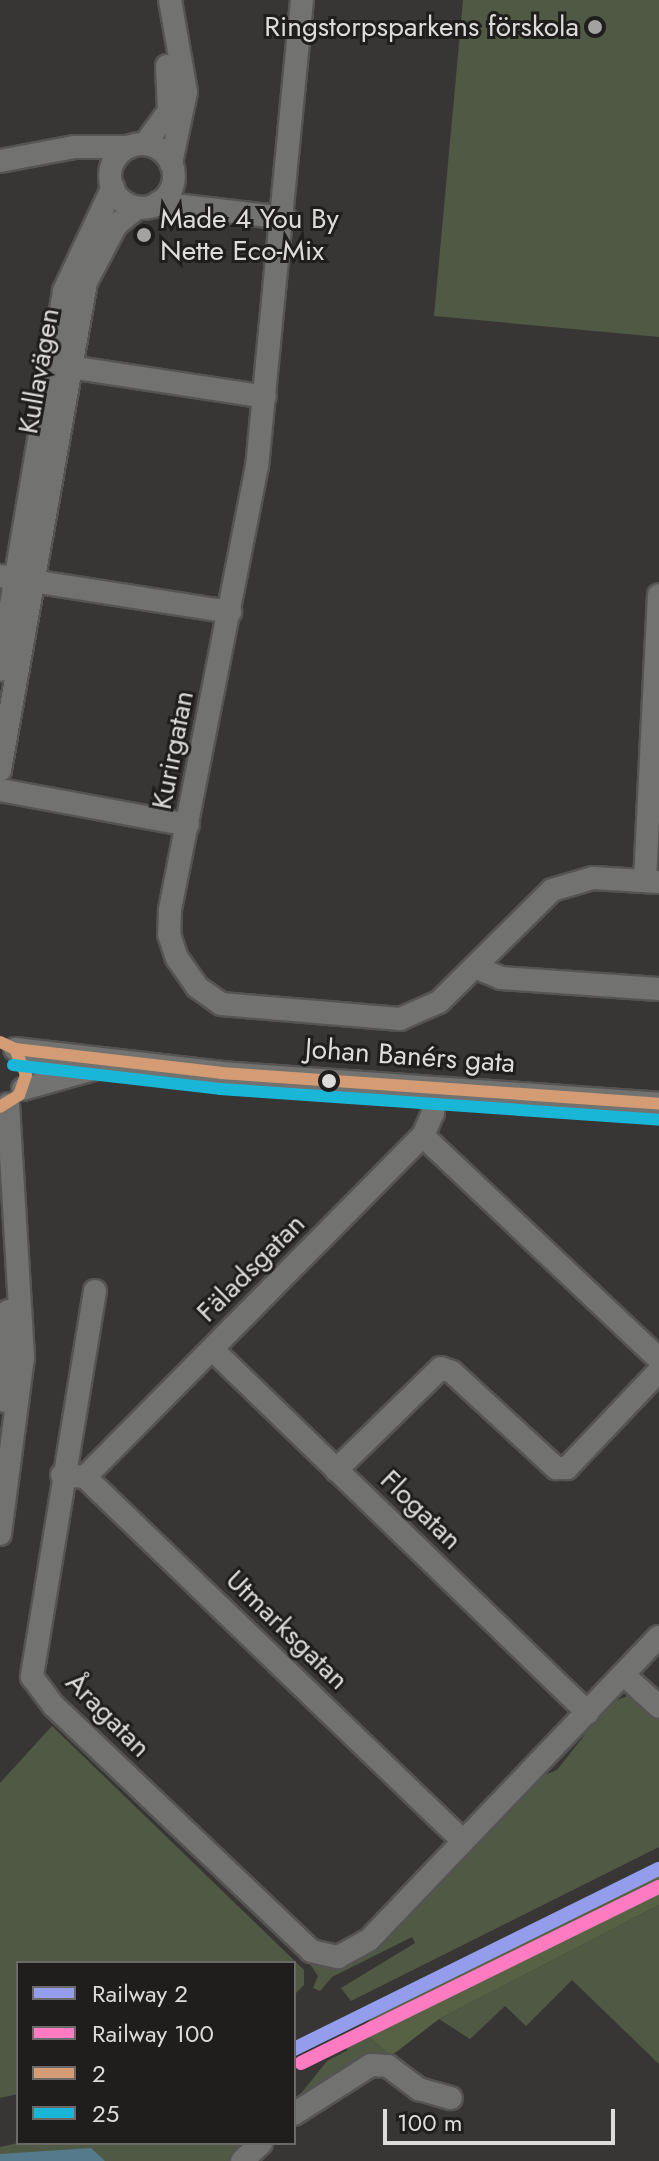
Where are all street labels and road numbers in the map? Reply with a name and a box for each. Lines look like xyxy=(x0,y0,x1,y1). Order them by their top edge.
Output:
street label: Kullavägen xyxy=(11,306,67,436)
street label: Kurirgatan xyxy=(145,688,201,812)
street label: Johan Banérs gata xyxy=(304,1032,516,1080)
street label: Fäladsgatan xyxy=(190,1207,312,1329)
street label: Flogatan xyxy=(373,1463,469,1557)
street label: Utmarksgatan xyxy=(219,1563,355,1697)
street label: Åragatan xyxy=(59,1666,157,1764)

